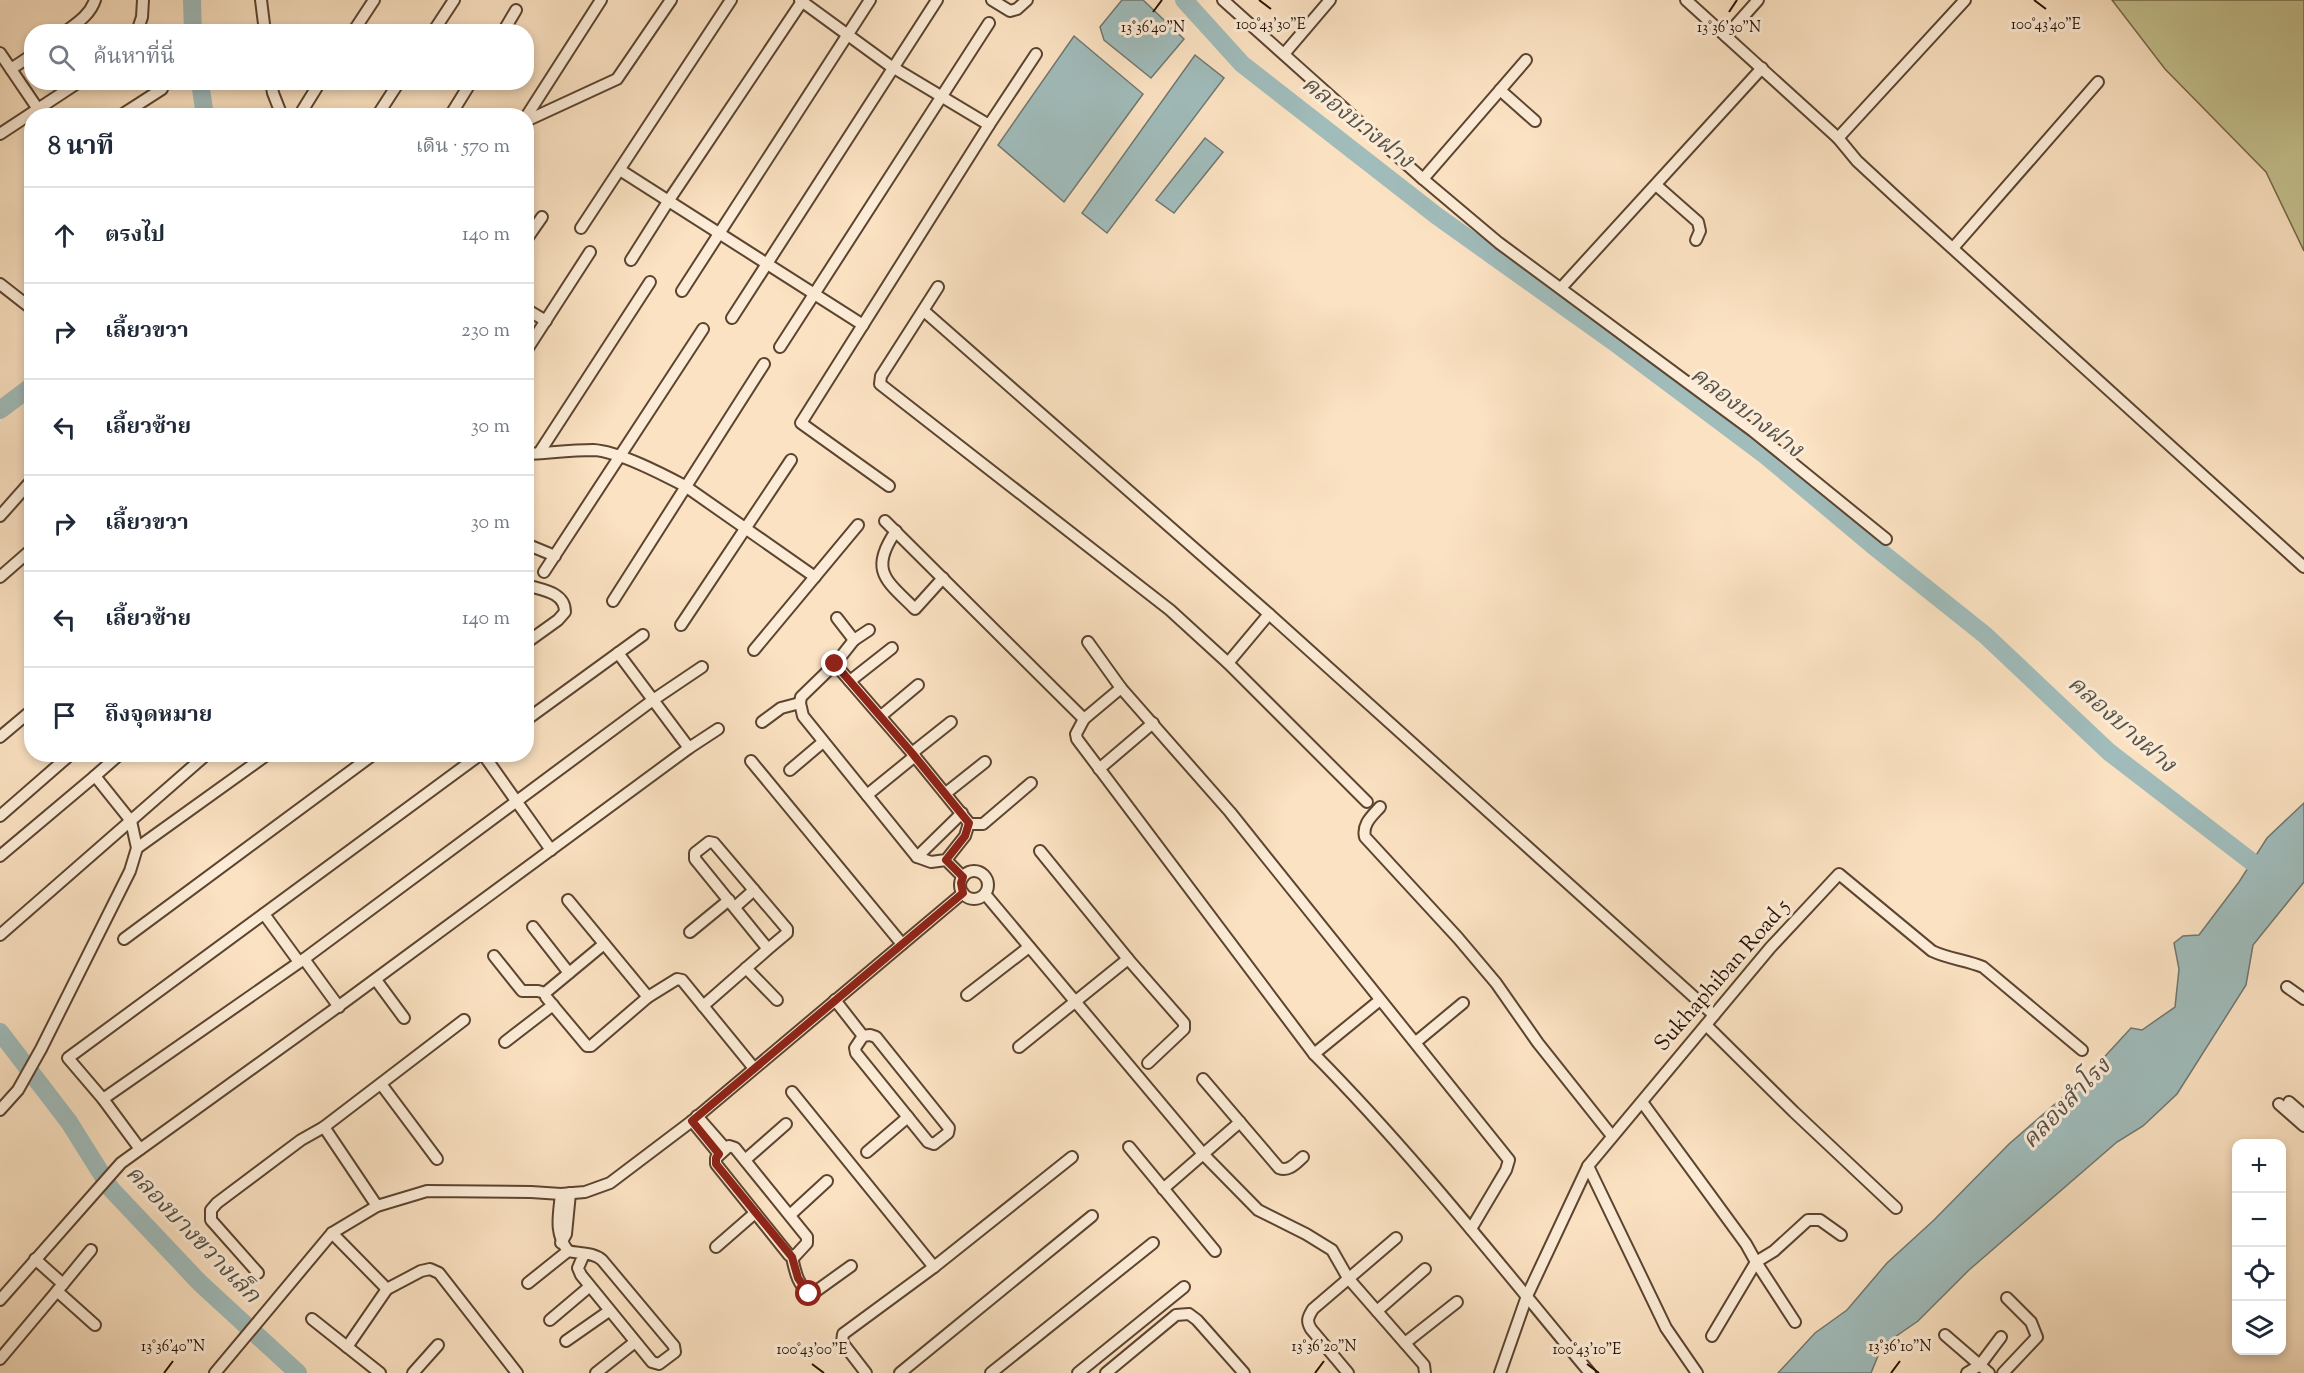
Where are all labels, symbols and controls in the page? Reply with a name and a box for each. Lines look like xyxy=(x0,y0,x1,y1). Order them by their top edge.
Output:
text: 100°43'30"E xyxy=(1236,15,1306,36)
text: 100°43'40"E xyxy=(2011,15,2081,36)
text: 13°36'40"N xyxy=(1121,18,1185,39)
text: 13°36'30"N xyxy=(1697,18,1761,39)
search box xyxy=(24,24,534,90)
icon: search xyxy=(45,41,78,74)
text: ค้นหาที่นี่ xyxy=(93,42,175,74)
water label: คลองบางฝาง xyxy=(1294,68,1421,178)
text: 8 นาที xyxy=(48,129,114,166)
text: เดิน · 570 m xyxy=(416,133,510,162)
icon: ahead xyxy=(48,219,81,252)
text: ตรงไป xyxy=(105,220,165,252)
text: 140 m xyxy=(462,221,510,250)
icon: right xyxy=(48,315,81,348)
text: เลี้ยวขวา xyxy=(105,316,189,348)
text: 230 m xyxy=(461,317,510,346)
water label: คลองบางฝาง xyxy=(1682,359,1811,467)
icon: left xyxy=(48,411,81,444)
text: เลี้ยวซ้าย xyxy=(105,412,191,444)
text: 30 m xyxy=(471,413,510,442)
icon: right xyxy=(48,507,81,540)
text: เลี้ยวขวา xyxy=(105,508,189,540)
text: 30 m xyxy=(471,509,510,538)
icon: left xyxy=(48,603,81,636)
text: เลี้ยวซ้าย xyxy=(105,604,191,636)
text: 140 m xyxy=(462,605,510,634)
route end xyxy=(821,650,847,676)
water label: คลองบางฝาง xyxy=(2059,668,2183,782)
icon: arrive xyxy=(48,699,81,732)
text: ถึงจุดหมาย xyxy=(105,700,212,732)
street label: Sukhaphiban Road 5 xyxy=(1648,892,1799,1059)
water label: คลองสำโรง xyxy=(2013,1049,2120,1157)
map controls xyxy=(2232,1139,2286,1355)
button: + xyxy=(2232,1139,2286,1193)
water label: คลองบางขวางเล็ก xyxy=(117,1158,268,1313)
button: − xyxy=(2232,1193,2286,1247)
button: locate xyxy=(2232,1247,2286,1301)
route start xyxy=(795,1280,821,1306)
button: layers xyxy=(2232,1301,2286,1355)
text: 13°36'40"N xyxy=(141,1337,205,1358)
text: 13°36'20"N xyxy=(1291,1337,1357,1358)
text: 13°36'10"N xyxy=(1868,1337,1932,1358)
text: 100°43'00"E xyxy=(777,1340,847,1361)
text: 100°43'10"E xyxy=(1553,1340,1621,1361)

